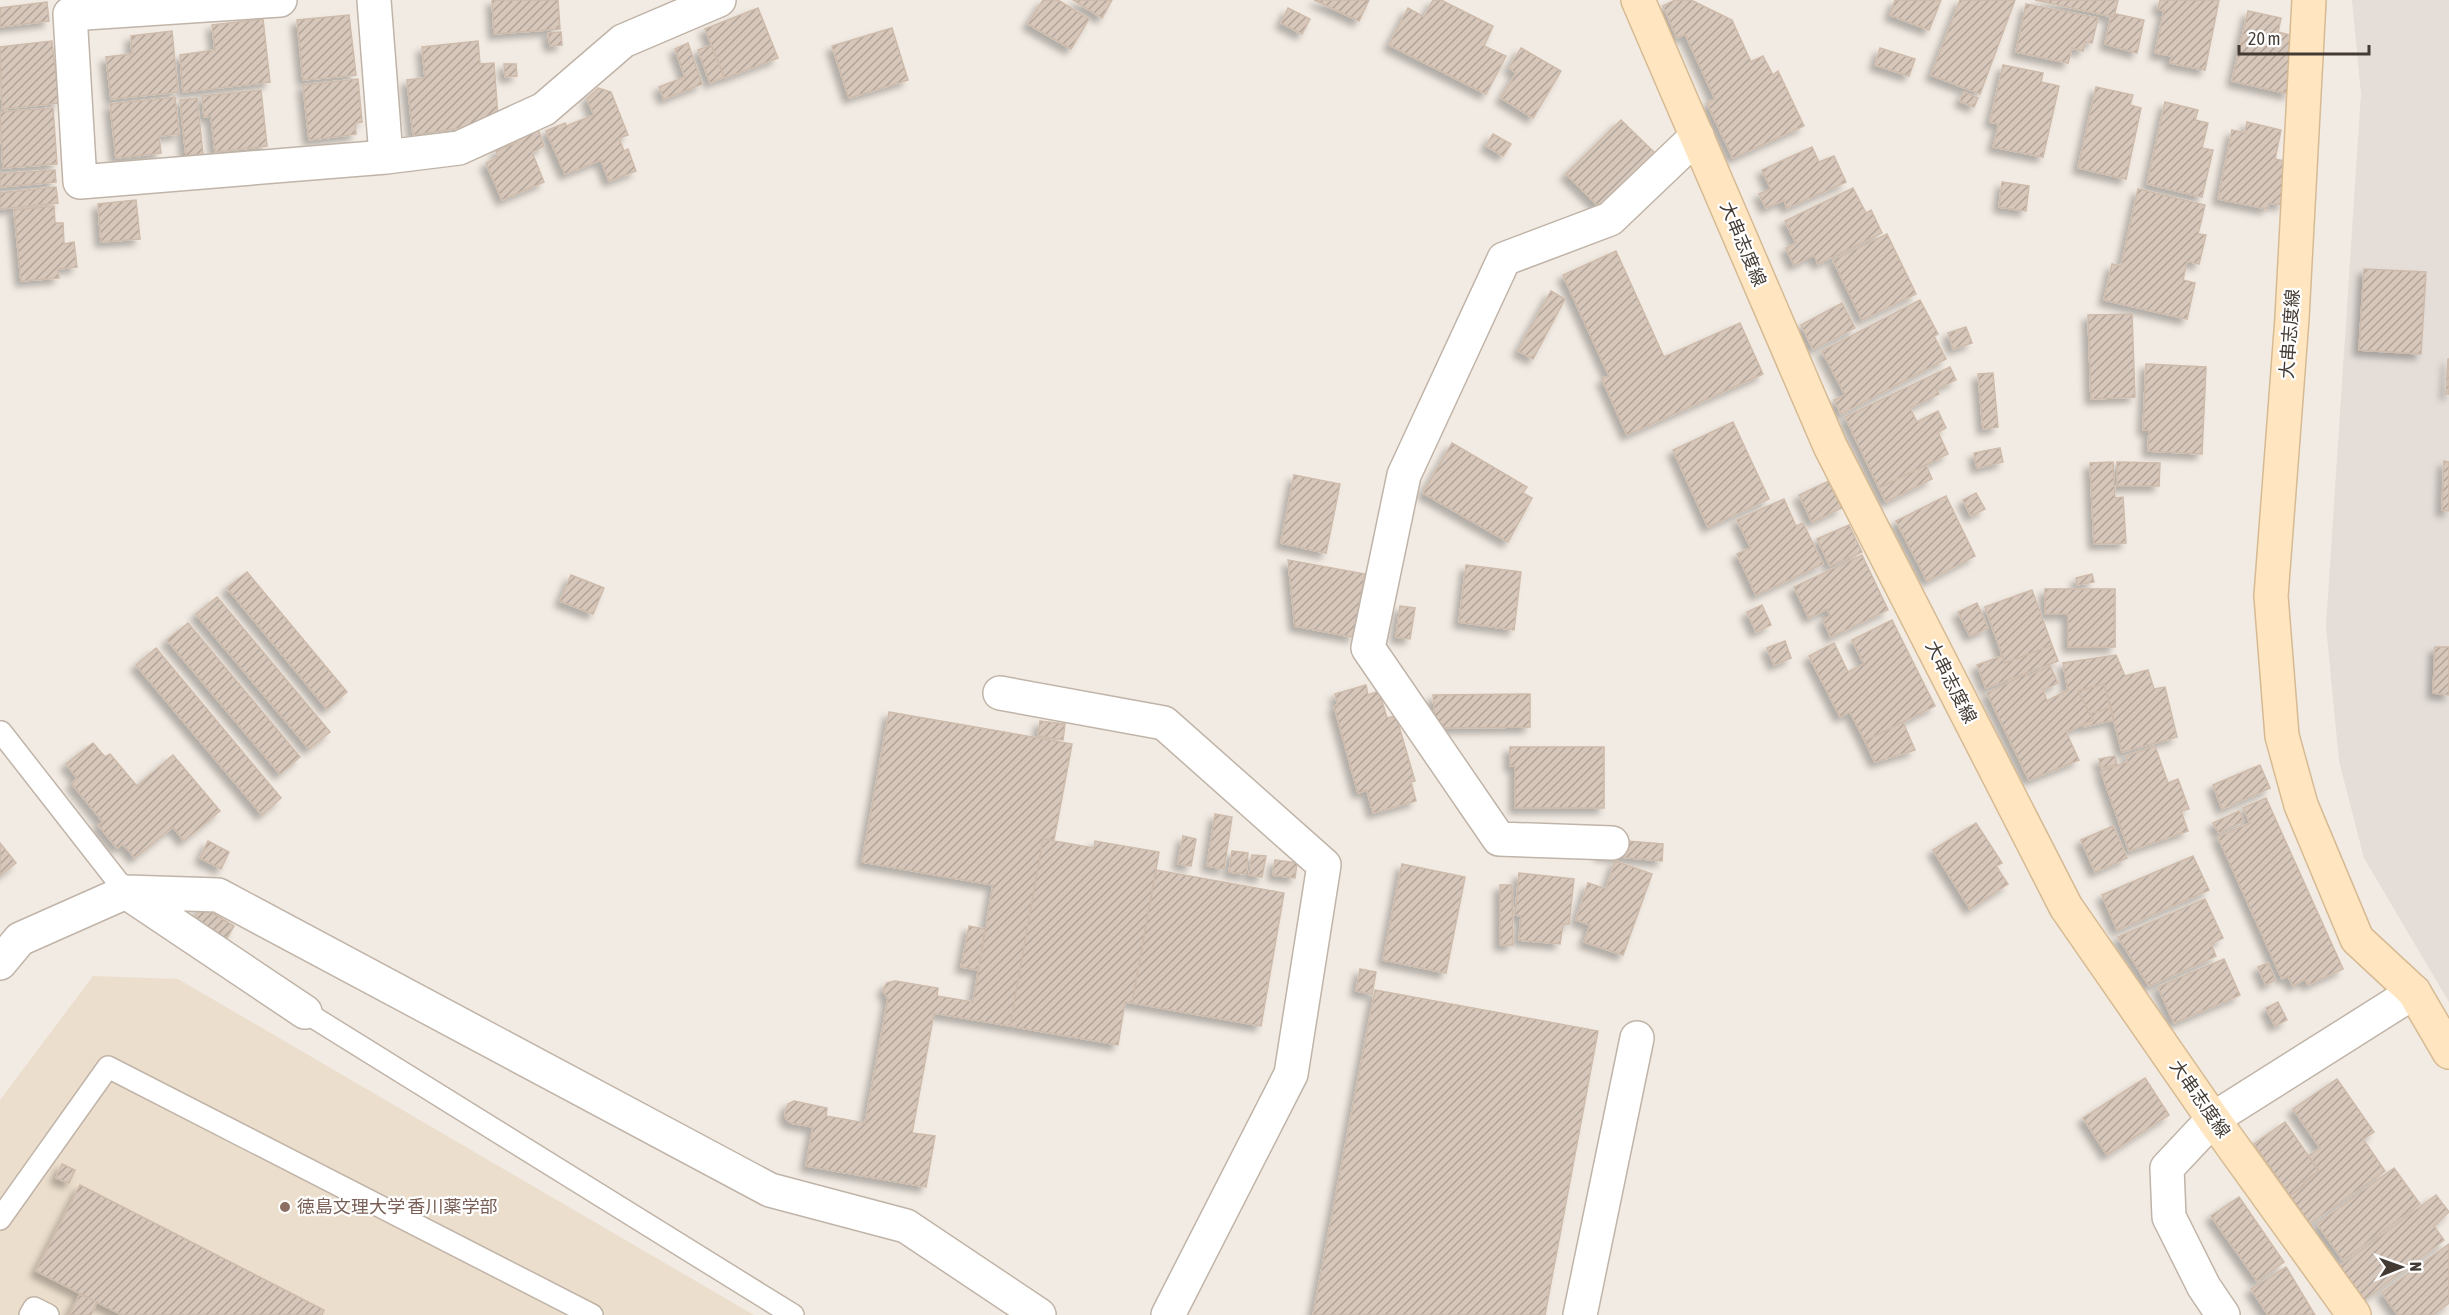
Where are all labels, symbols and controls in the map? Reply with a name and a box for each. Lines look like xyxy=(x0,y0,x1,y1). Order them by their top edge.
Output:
scale bar xyxy=(2239,18,2370,56)
text: 20 m xyxy=(2248,28,2280,49)
street label: 大串志度線 xyxy=(1716,198,1771,289)
street label: 大串志度線 xyxy=(2276,288,2303,380)
street label: 大串志度線 xyxy=(1922,637,1981,727)
street label: 大串志度線 xyxy=(2166,1056,2235,1142)
place label: 徳島文理大学 香川薬学部 xyxy=(297,1196,497,1217)
marker: 徳島文理大学 香川薬学部 xyxy=(278,1200,292,1214)
north arrow xyxy=(2371,1237,2431,1297)
text: N xyxy=(2407,1262,2425,1272)

